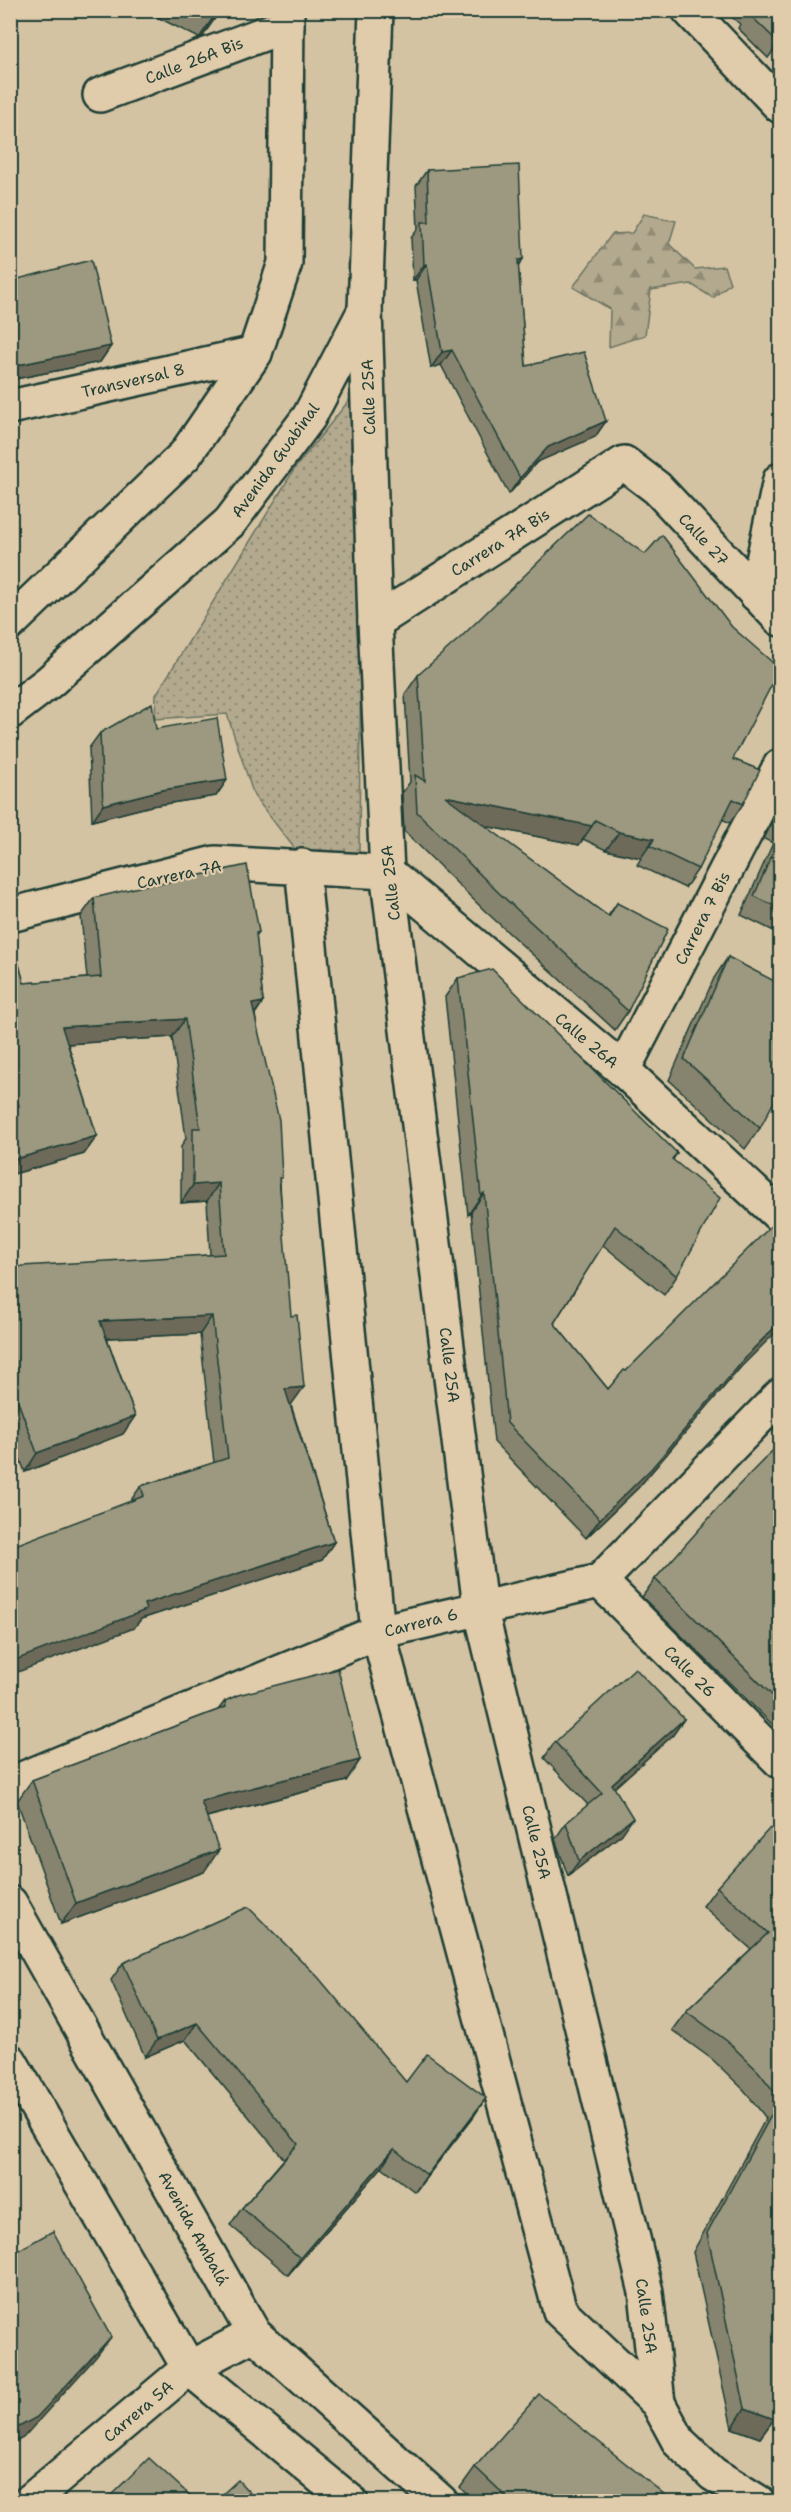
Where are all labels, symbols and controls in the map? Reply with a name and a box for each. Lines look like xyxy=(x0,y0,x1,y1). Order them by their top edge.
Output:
street label: Calle 26A Bis xyxy=(142,32,246,89)
street label: Transversal 8 xyxy=(80,358,187,403)
street label: Calle 25A xyxy=(357,359,380,435)
street label: Avenida Guabinal xyxy=(227,398,324,522)
street label: Carrera 7A Bis xyxy=(447,504,554,581)
street label: Calle 27 xyxy=(674,509,733,570)
street label: Calle 25A xyxy=(376,844,405,922)
street label: Carrera 7A xyxy=(135,855,223,894)
street label: Carrera 7 Bis xyxy=(670,868,735,968)
street label: Calle 26A xyxy=(551,1008,623,1073)
street label: Calle 25A xyxy=(434,1326,465,1404)
street label: Carrera 6 xyxy=(382,1603,460,1642)
street label: Calle 26 xyxy=(659,1641,720,1702)
street label: Calle 25A xyxy=(517,1803,556,1881)
street label: Avenida Ambalá xyxy=(154,2167,234,2289)
street label: Calle 25A xyxy=(631,2277,662,2355)
street label: Carrera 5A xyxy=(99,2376,178,2447)

